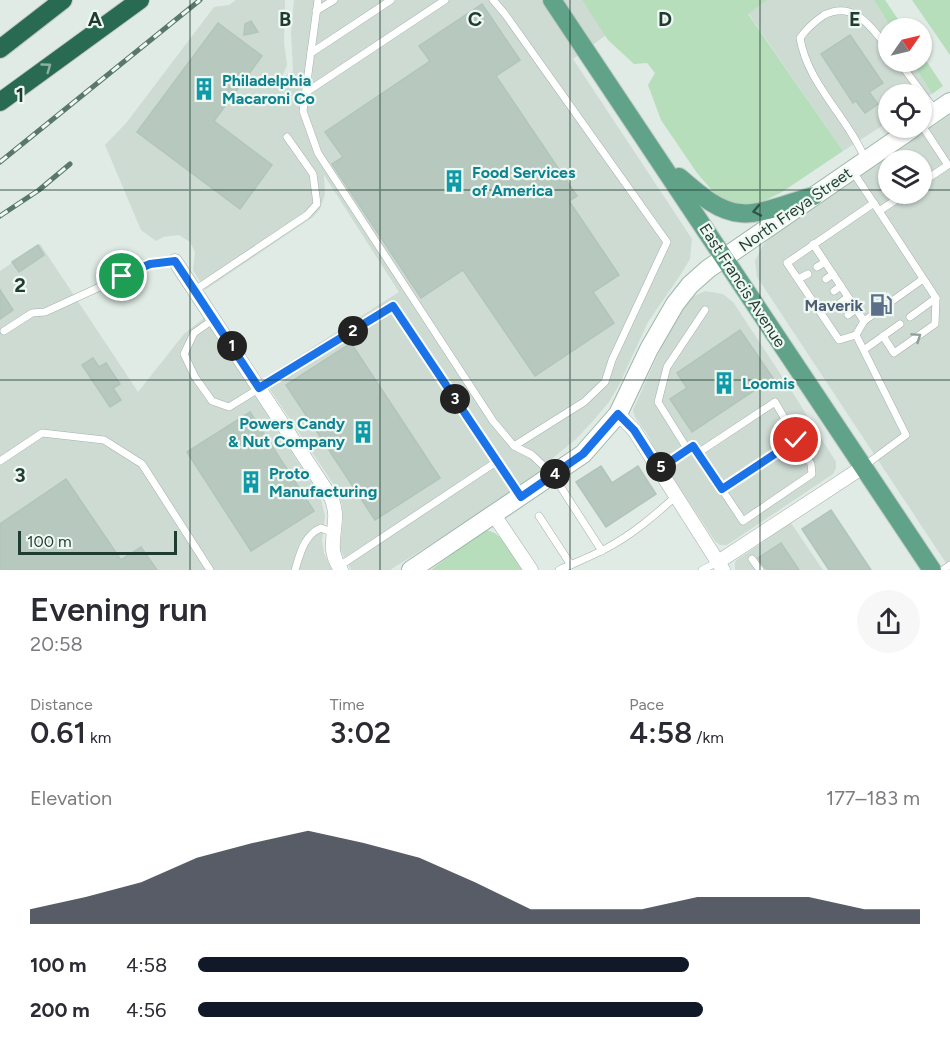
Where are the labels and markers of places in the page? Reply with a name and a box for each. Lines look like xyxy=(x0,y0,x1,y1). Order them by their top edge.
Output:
place label: Philadelphia Macaroni Co xyxy=(222,71,315,108)
building icon: Philadelphia Macaroni Co xyxy=(191,76,217,102)
place label: Food Services of America xyxy=(472,163,576,200)
building icon: Food Services of America xyxy=(441,168,467,194)
pin xyxy=(96,250,147,301)
fuel station icon: Maverik xyxy=(868,292,894,318)
place label: Maverik xyxy=(805,296,863,315)
pin: 2 xyxy=(338,316,368,346)
pin: 1 xyxy=(217,331,247,361)
building icon: Loomis xyxy=(711,370,737,396)
place label: Loomis xyxy=(742,374,795,393)
pin: 3 xyxy=(440,384,470,414)
place label: Powers Candy & Nut Company xyxy=(228,414,346,451)
pin xyxy=(770,414,821,465)
building icon: Powers Candy & Nut Company xyxy=(350,419,376,445)
pin: 5 xyxy=(646,452,676,482)
pin: 4 xyxy=(540,459,570,489)
place label: Proto Manufacturing xyxy=(269,464,377,501)
building icon: Proto Manufacturing xyxy=(238,469,264,495)

